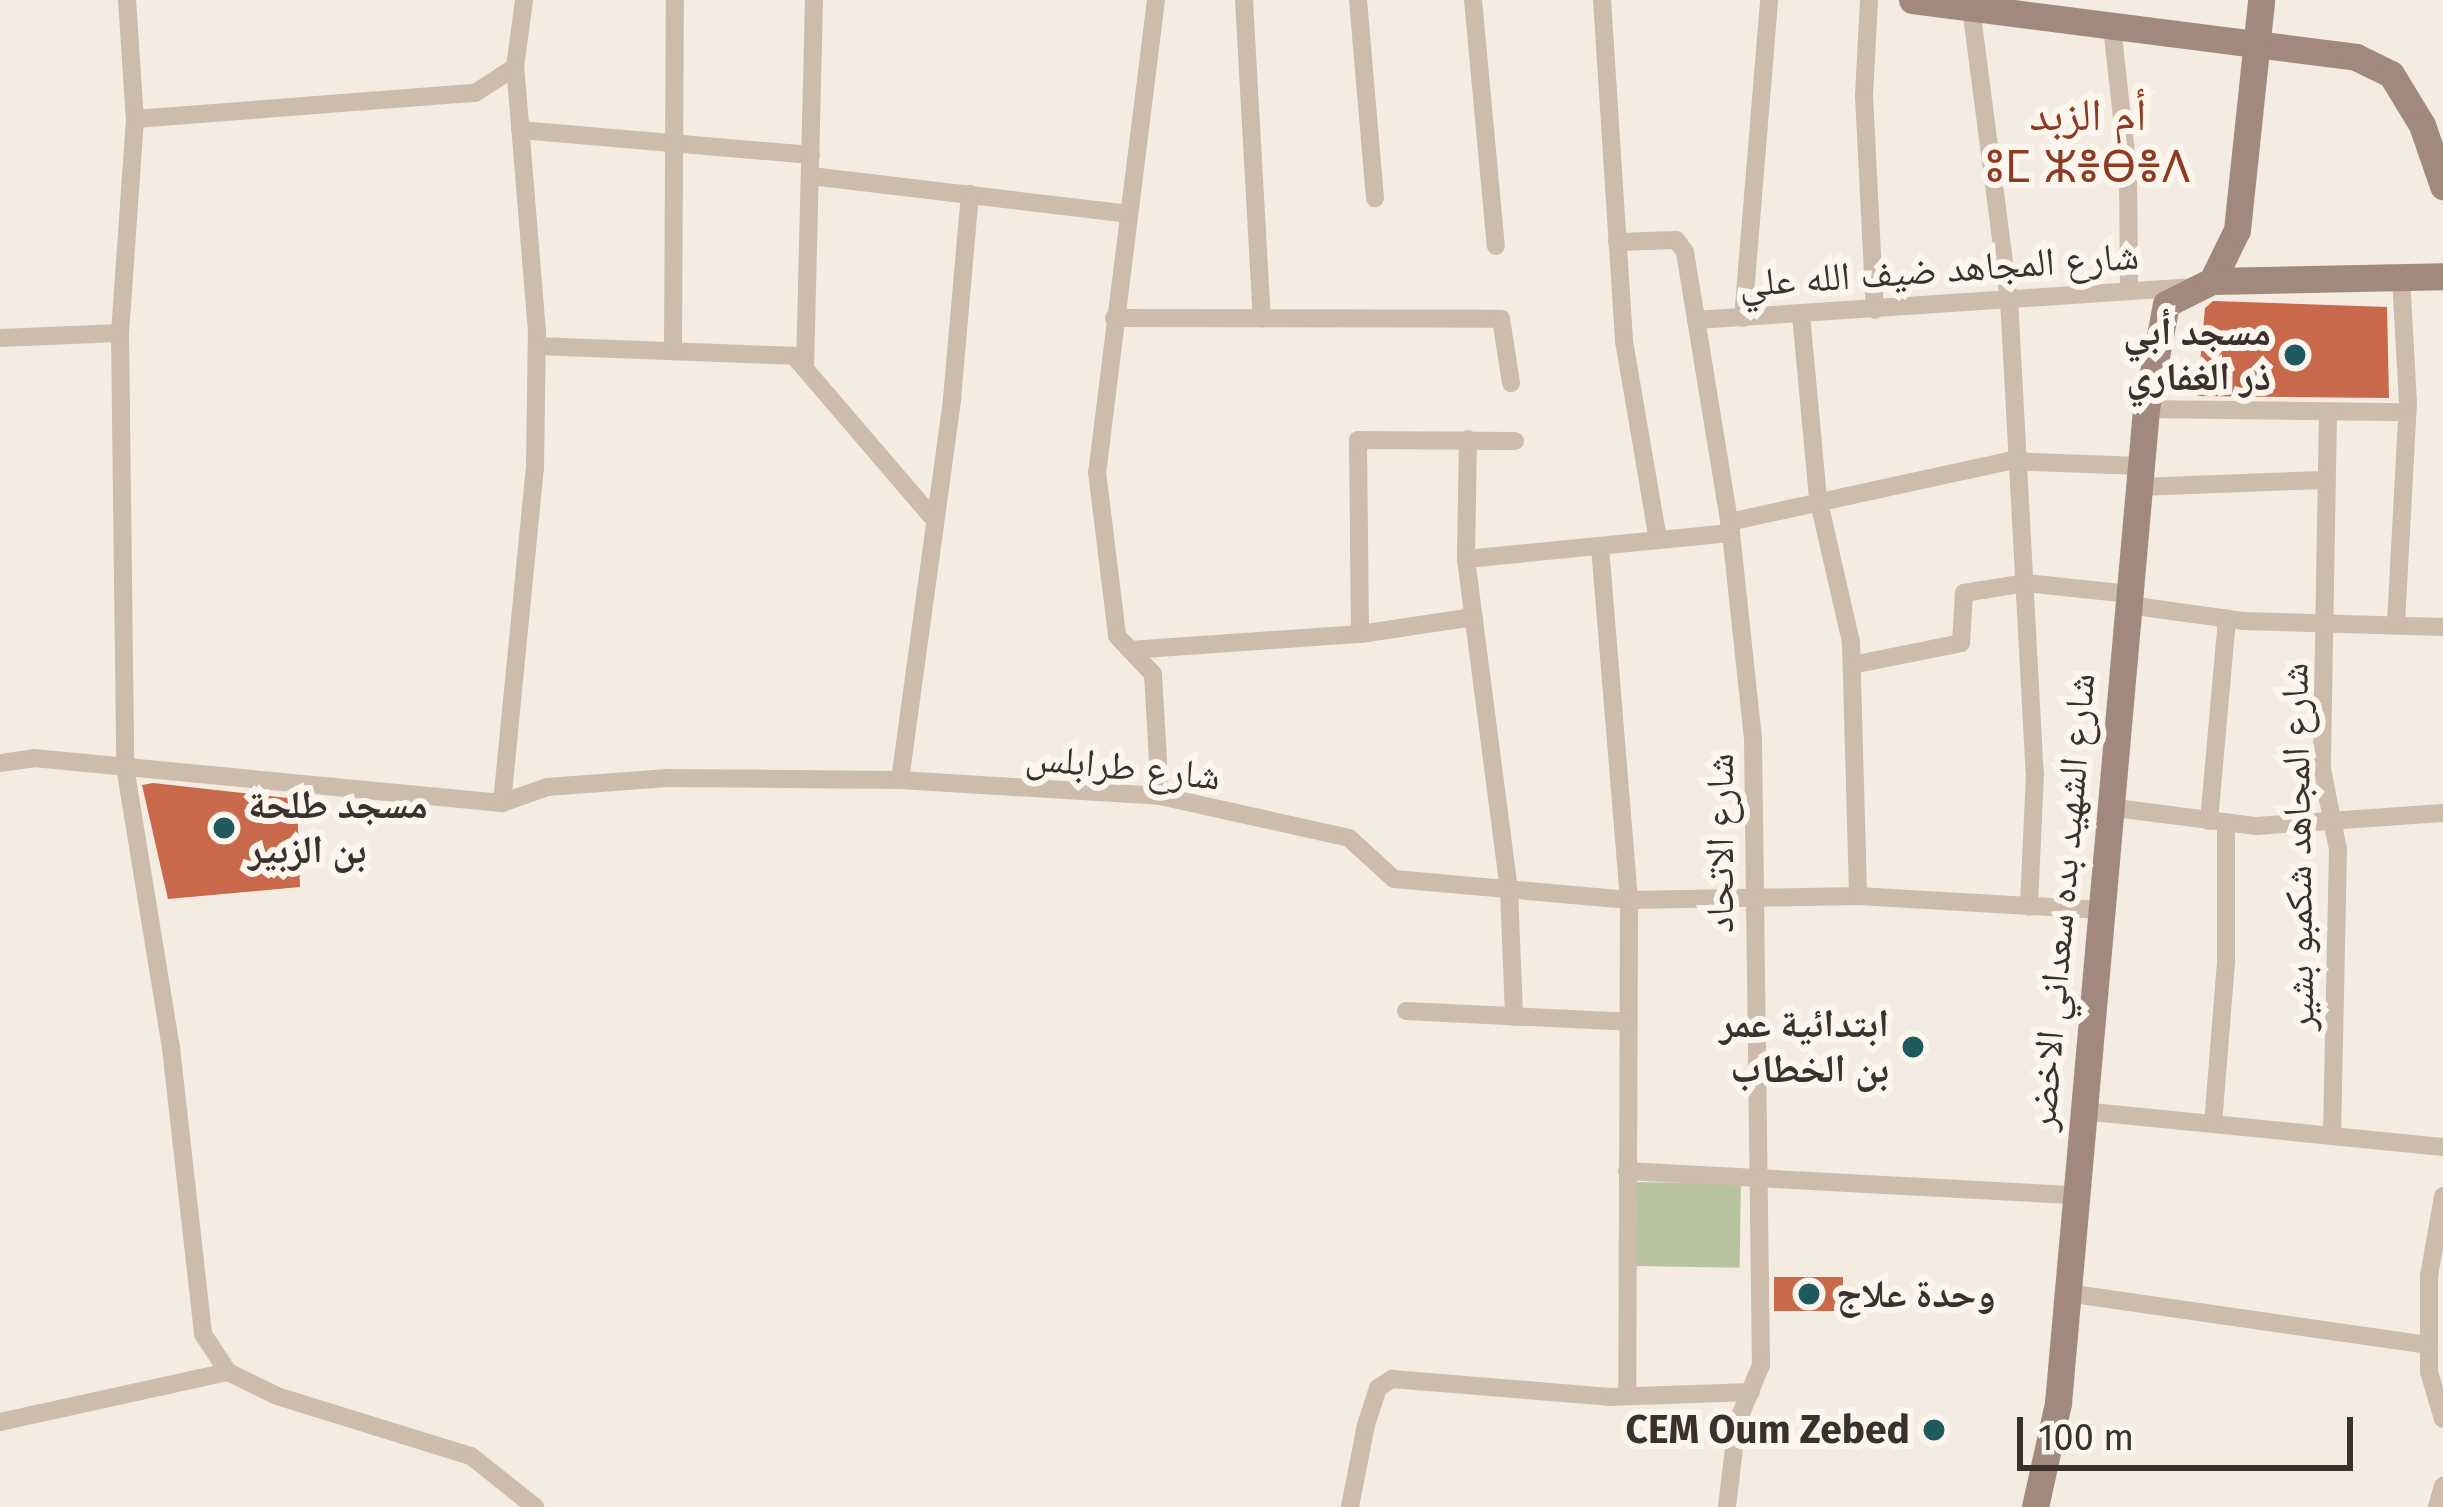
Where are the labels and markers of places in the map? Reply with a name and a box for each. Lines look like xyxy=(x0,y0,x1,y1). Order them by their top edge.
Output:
place label: مسجد أبي ذر الغفاري xyxy=(2123,310,2271,401)
marker: مسجد أبي ذر الغفاري xyxy=(2282,342,2308,368)
place label: مسجد طلحة بن الزبير xyxy=(248,783,428,874)
marker: مسجد طلحة بن الزبير xyxy=(211,815,237,841)
place label: ابتدائية عمر بن الخطاب xyxy=(1719,1002,1889,1093)
marker: ابتدائية عمر بن الخطاب xyxy=(1900,1034,1926,1060)
place label: وحدة علاج xyxy=(1836,1271,1996,1317)
marker: وحدة علاج xyxy=(1793,1278,1825,1310)
place label: CEM Oum Zebed xyxy=(1626,1407,1910,1453)
marker: CEM Oum Zebed xyxy=(1921,1417,1947,1443)

